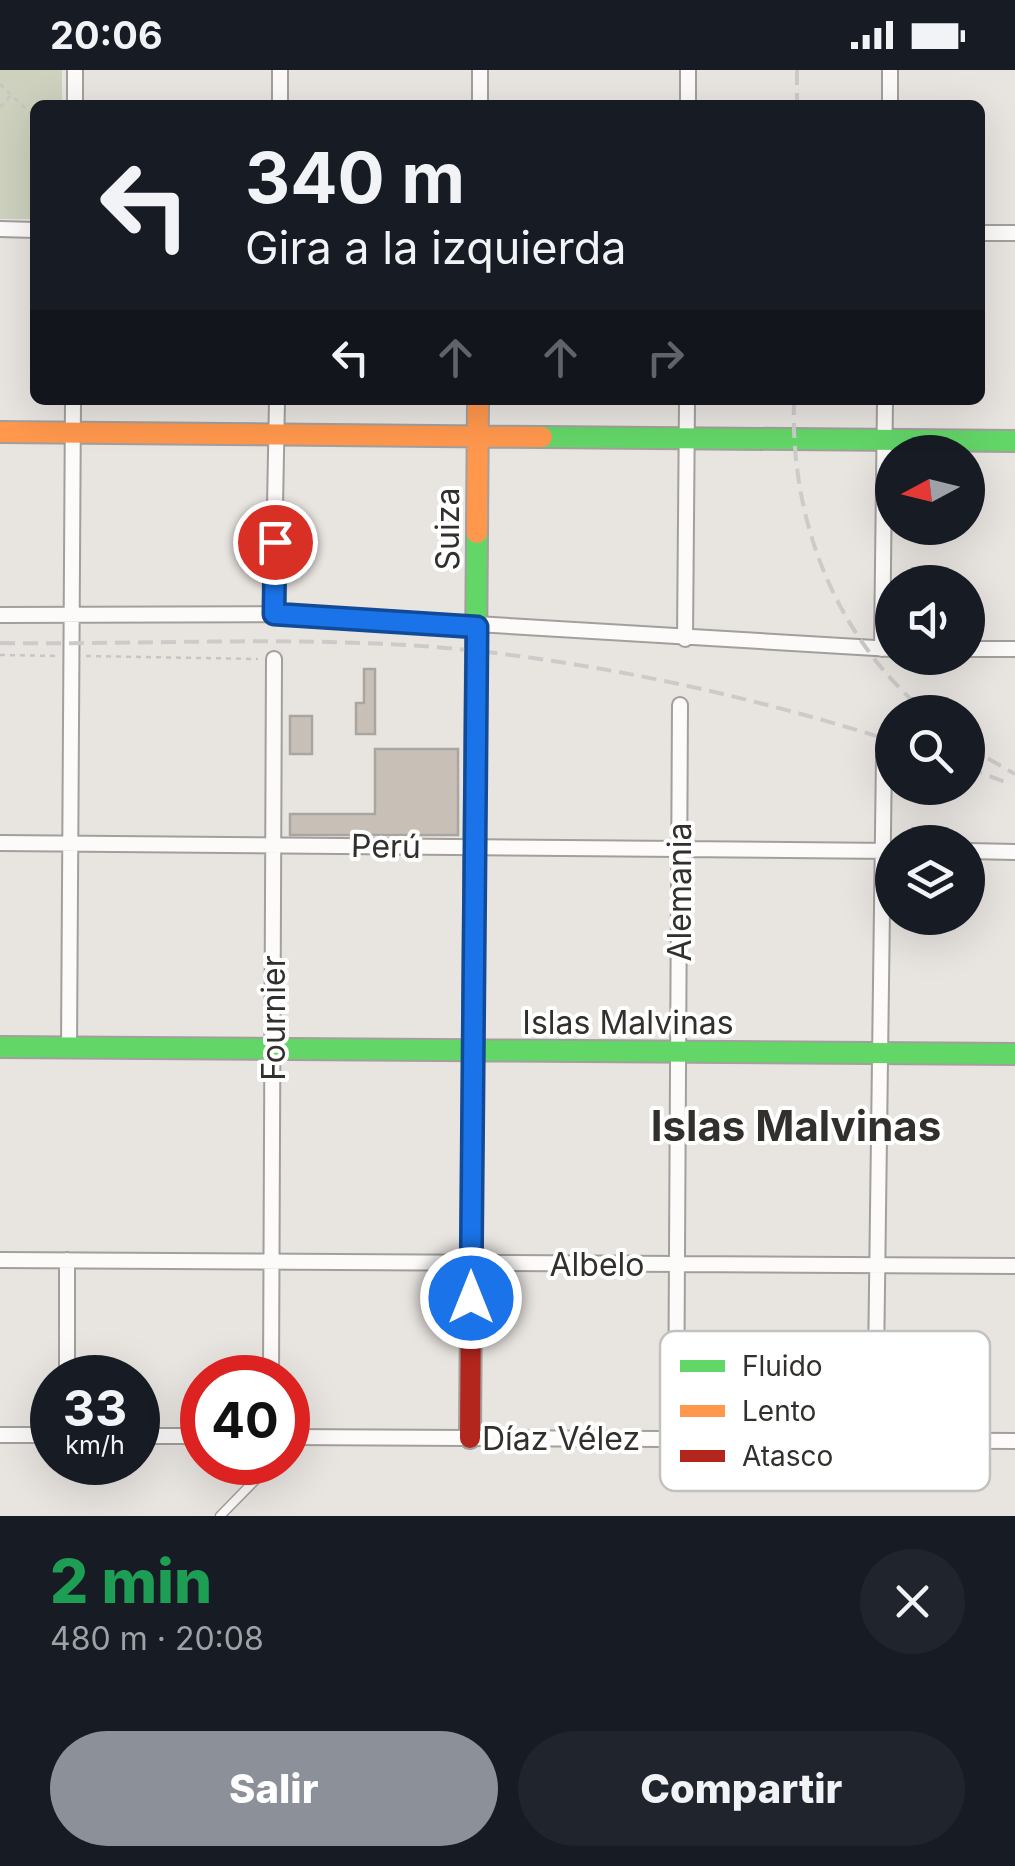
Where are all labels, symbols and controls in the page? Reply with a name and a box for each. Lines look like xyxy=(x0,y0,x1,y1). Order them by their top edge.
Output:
text: 20:06 xyxy=(50,12,163,58)
text: 340 m xyxy=(245,135,465,220)
icon: left xyxy=(80,140,210,270)
text: Gira a la izquierda xyxy=(245,220,627,275)
icon: left xyxy=(323,330,378,385)
icon: ahead xyxy=(428,330,483,385)
icon: ahead xyxy=(533,330,588,385)
icon: right xyxy=(638,330,693,385)
north arrow xyxy=(875,435,985,545)
map controls xyxy=(875,435,985,935)
street label: Suiza xyxy=(428,488,467,570)
pin xyxy=(233,500,318,585)
icon: arrive xyxy=(248,515,303,570)
button: sound xyxy=(875,565,985,675)
button: search xyxy=(875,695,985,805)
street label: Alemania xyxy=(660,822,699,962)
button: layers xyxy=(875,825,985,935)
street label: Perú xyxy=(351,826,421,866)
street label: Fournier xyxy=(254,955,293,1081)
street label: Islas Malvinas xyxy=(522,1003,734,1042)
district label: Islas Malvinas xyxy=(651,1100,941,1151)
street label: Albelo xyxy=(549,1245,645,1284)
position arrow xyxy=(419,1246,523,1350)
legend xyxy=(660,1331,990,1491)
text: Fluido xyxy=(742,1349,823,1383)
speed limit sign: 40 xyxy=(180,1355,310,1485)
text: 33 xyxy=(63,1378,127,1438)
text: Lento xyxy=(742,1394,816,1428)
street label: Díaz Vélez xyxy=(482,1419,640,1458)
text: km/h xyxy=(65,1430,125,1460)
text: Atasco xyxy=(742,1439,833,1473)
text: 2 min xyxy=(50,1545,212,1617)
button: close xyxy=(860,1549,965,1654)
text: 480 m · 20:08 xyxy=(50,1619,264,1658)
button: Salir xyxy=(50,1731,498,1846)
button: Compartir xyxy=(518,1731,965,1846)

